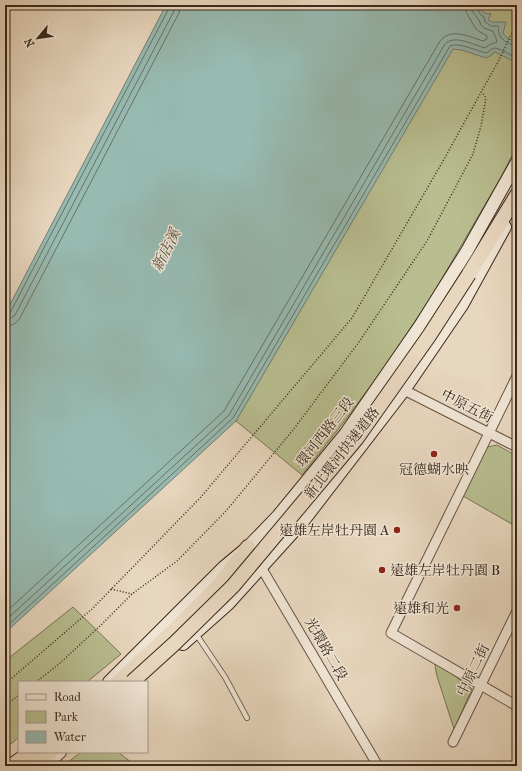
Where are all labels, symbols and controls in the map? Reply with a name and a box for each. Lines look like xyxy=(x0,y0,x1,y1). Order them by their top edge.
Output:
north arrow xyxy=(18,18,58,58)
text: N xyxy=(22,35,37,49)
water label: 新店溪 xyxy=(148,224,185,274)
street label: 中原五街 xyxy=(438,386,496,426)
street label: 環河西路三段 xyxy=(292,394,358,470)
street label: 新北環河快速道路 xyxy=(301,404,383,502)
marker: 冠德蝴水映 xyxy=(429,449,439,459)
place label: 冠德蝴水映 xyxy=(399,461,469,478)
place label: 遠雄左岸牡丹園 A xyxy=(279,522,390,539)
marker: 遠雄左岸牡丹園 A xyxy=(392,525,402,535)
place label: 遠雄左岸牡丹園 B xyxy=(390,562,500,579)
marker: 遠雄左岸牡丹園 B xyxy=(377,565,387,575)
place label: 遠雄和光 xyxy=(393,600,449,617)
marker: 遠雄和光 xyxy=(452,603,462,613)
street label: 光環路二段 xyxy=(301,614,351,684)
street label: 中原二街 xyxy=(453,641,493,699)
legend xyxy=(18,681,148,753)
text: Road xyxy=(54,690,81,704)
text: Park xyxy=(54,710,79,724)
text: Water xyxy=(53,730,87,744)

